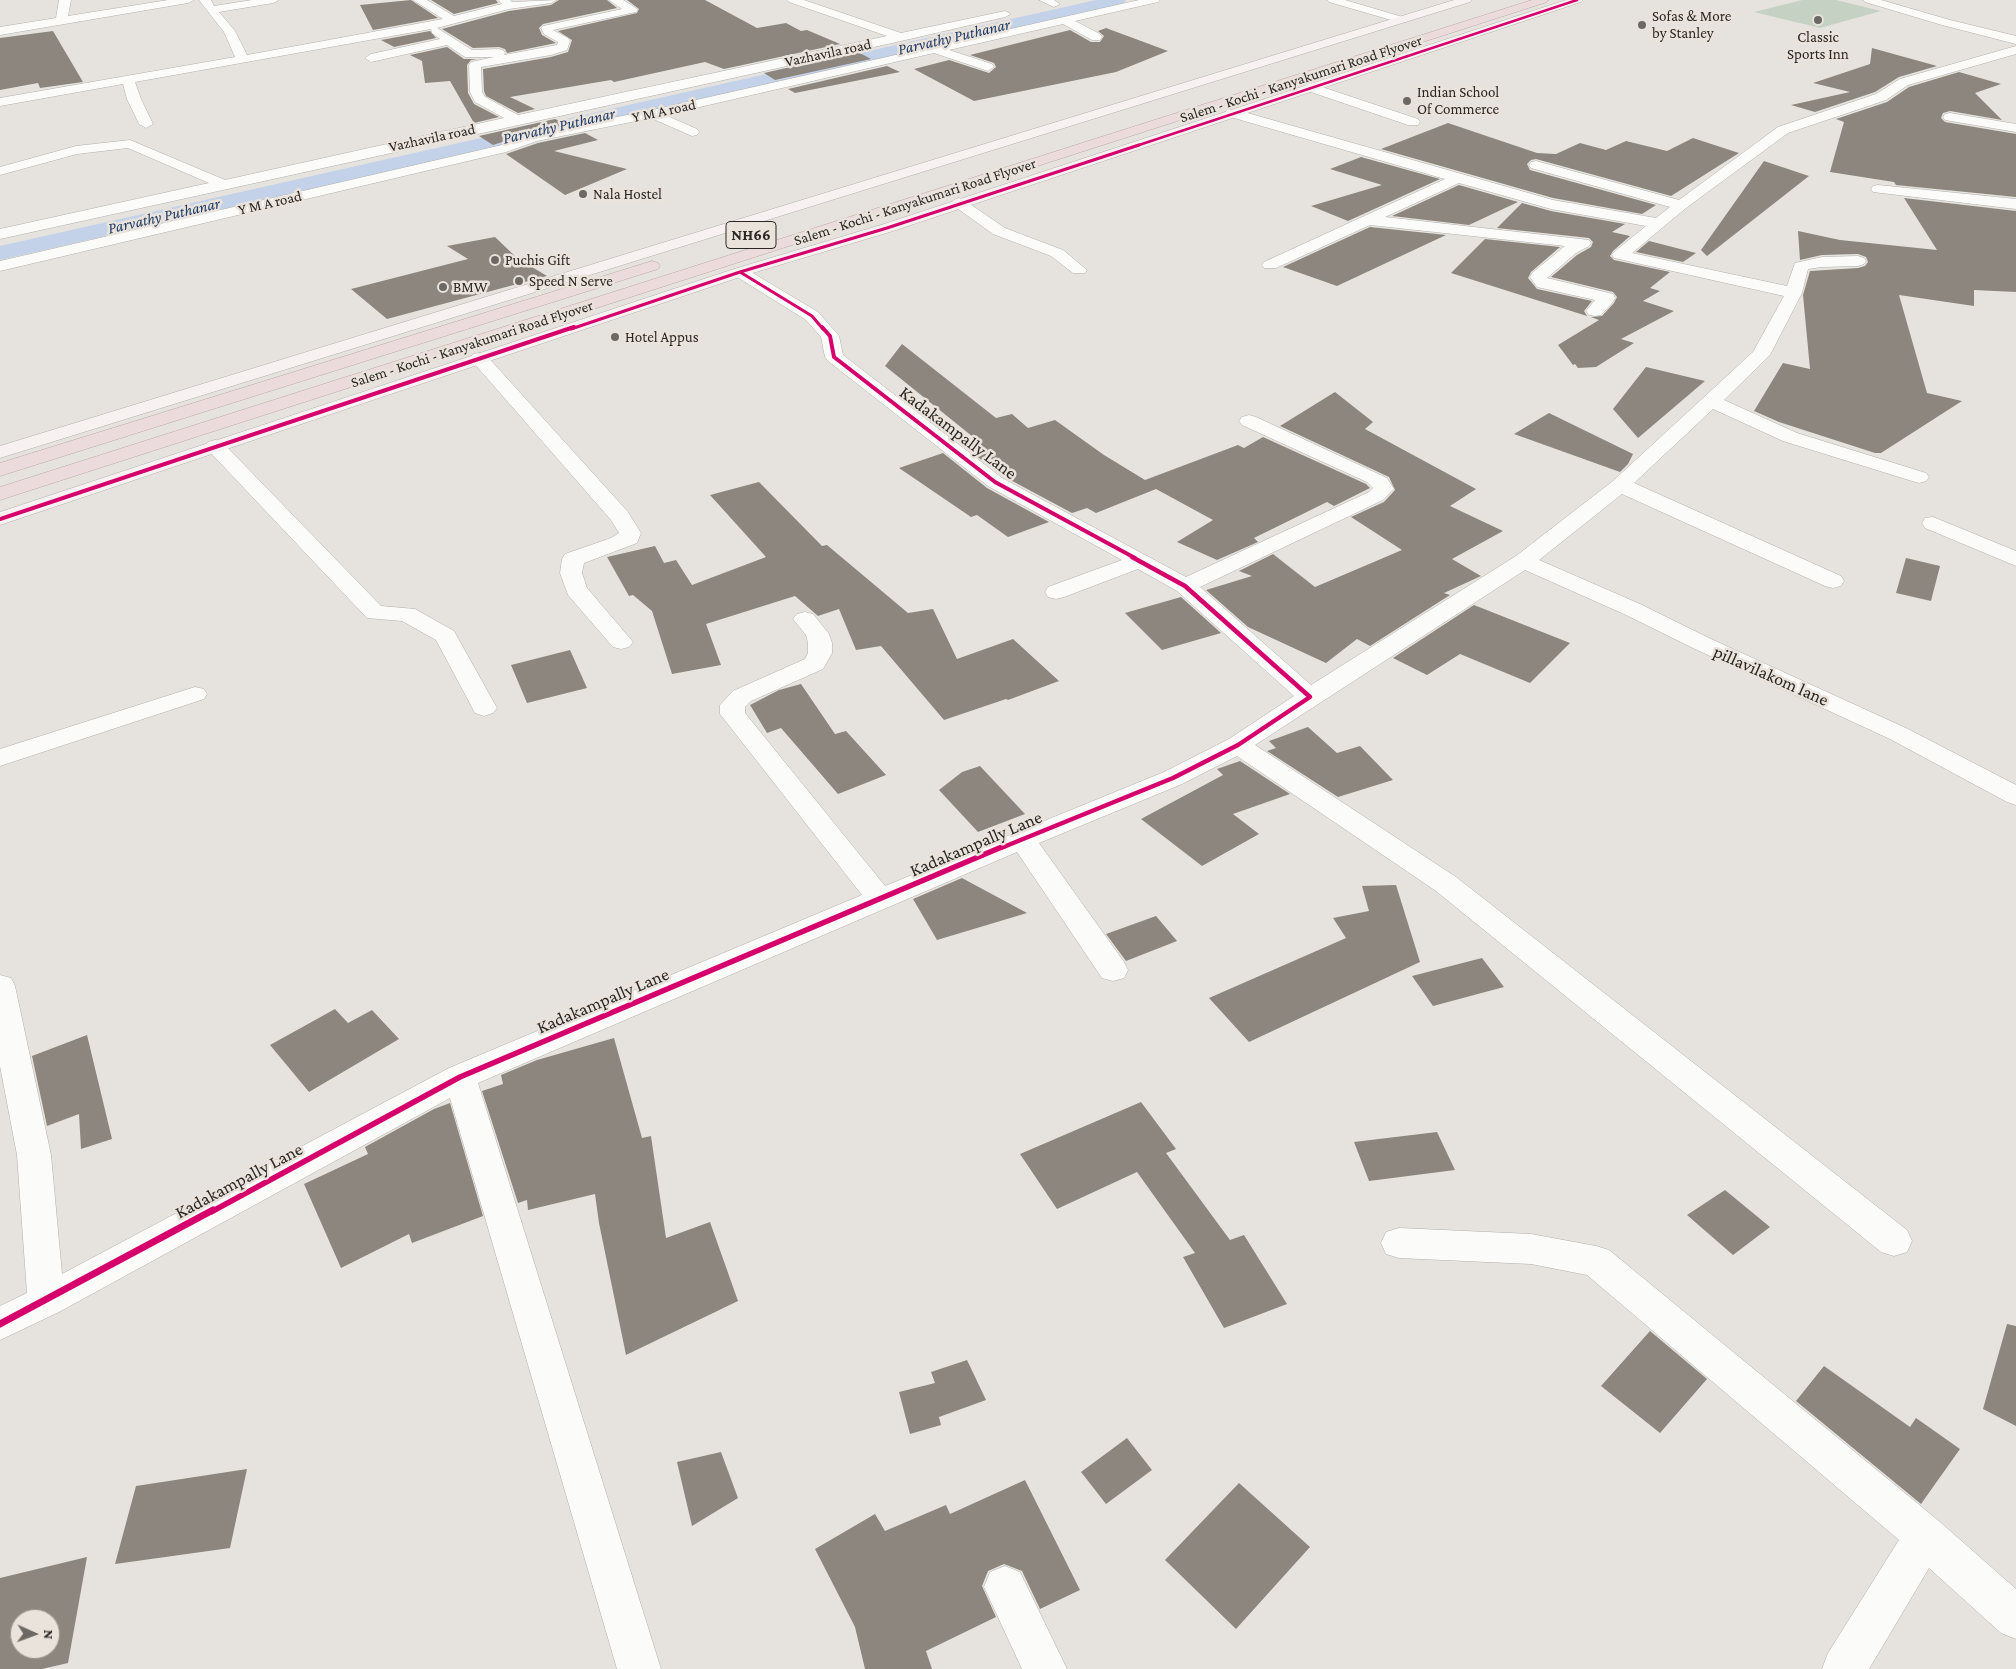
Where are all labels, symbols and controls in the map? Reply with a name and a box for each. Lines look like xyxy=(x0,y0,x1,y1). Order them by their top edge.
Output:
place label: Sofas & More by Stanley xyxy=(1652,7,1731,42)
marker: Classic Sports Inn xyxy=(1812,14,1824,26)
water label: Parvathy Puthanar xyxy=(896,15,1012,59)
marker: Sofas & More by Stanley xyxy=(1636,19,1648,31)
place label: Classic Sports Inn xyxy=(1787,28,1849,63)
street label: Salem - Kochi - Kanyakumari Road Flyover xyxy=(1178,31,1424,127)
street label: Vazhavila road xyxy=(783,35,873,71)
place label: Indian School Of Commerce xyxy=(1417,83,1499,118)
street label: Y M A road xyxy=(631,95,697,127)
marker: Indian School Of Commerce xyxy=(1401,95,1413,107)
water label: Parvathy Puthanar xyxy=(501,104,617,148)
street label: Vazhavila road xyxy=(387,120,477,156)
street label: Salem - Kochi - Kanyakumari Road Flyover xyxy=(792,154,1038,250)
place label: Nala Hostel xyxy=(593,185,662,203)
street label: Y M A road xyxy=(236,187,304,219)
marker: Nala Hostel xyxy=(577,188,589,200)
water label: Parvathy Puthanar xyxy=(106,194,222,238)
road number: NH66 xyxy=(726,222,776,248)
place label: Puchis Gift xyxy=(505,251,570,269)
marker: Puchis Gift xyxy=(489,254,501,266)
place label: Speed N Serve xyxy=(529,272,613,290)
marker: Speed N Serve xyxy=(513,275,525,287)
place label: BMW xyxy=(453,278,487,296)
marker: BMW xyxy=(437,281,449,293)
street label: Salem - Kochi - Kanyakumari Road Flyover xyxy=(349,296,595,392)
place label: Hotel Appus xyxy=(625,328,699,346)
marker: Hotel Appus xyxy=(609,331,621,343)
street label: Kadakampally Lane xyxy=(895,382,1021,484)
street label: pillavilakom lane xyxy=(1710,641,1832,711)
street label: Kadakampally Lane xyxy=(907,806,1045,882)
street label: Kadakampally Lane xyxy=(534,963,672,1039)
street label: Kadakampally Lane xyxy=(172,1138,306,1224)
north arrow xyxy=(10,1609,60,1659)
text: N xyxy=(41,1629,57,1640)

